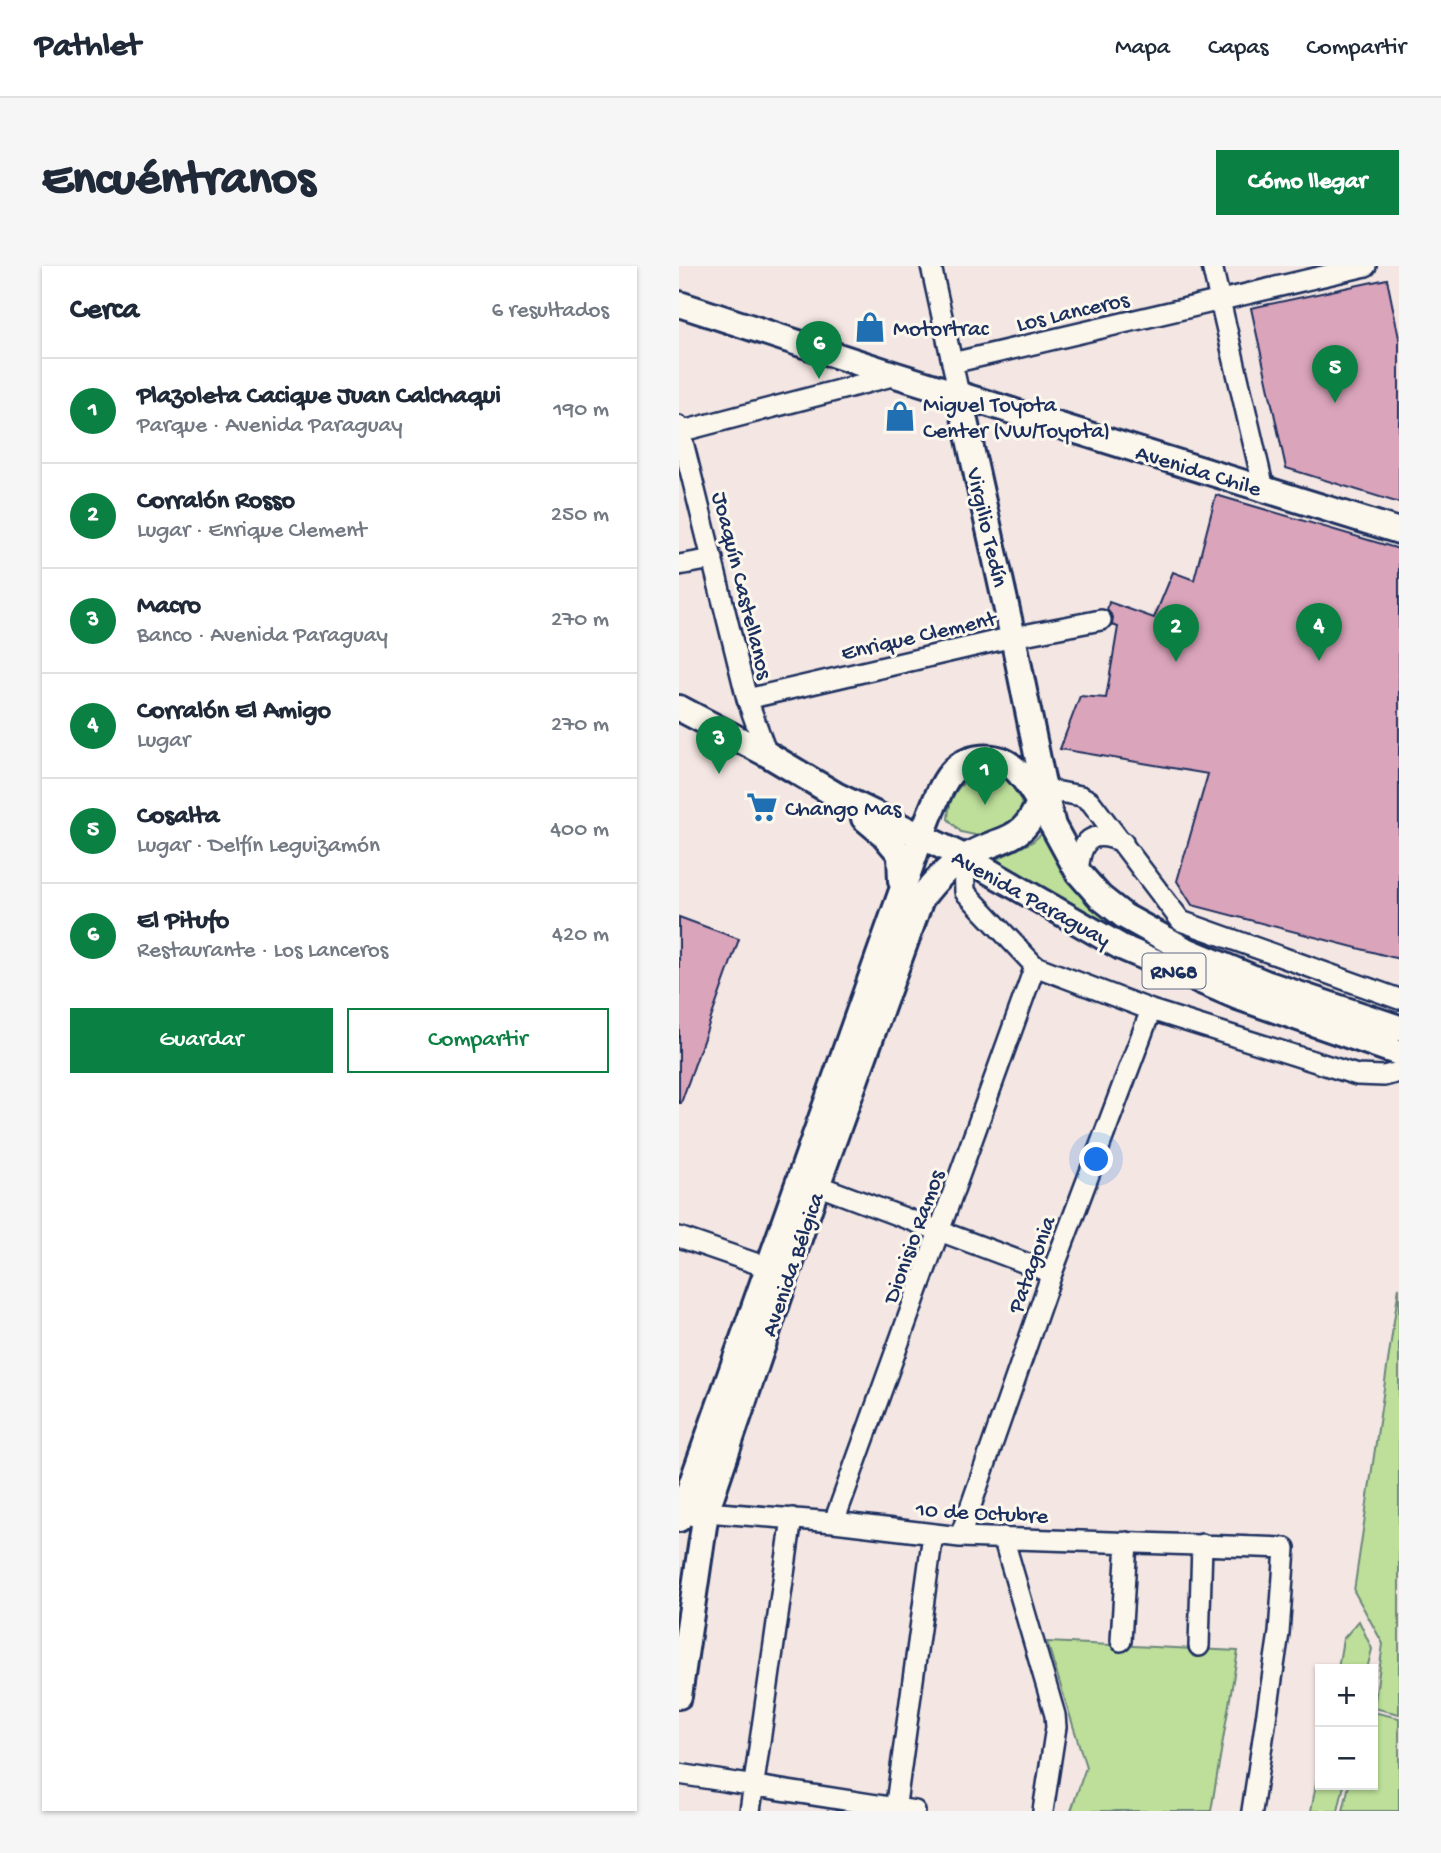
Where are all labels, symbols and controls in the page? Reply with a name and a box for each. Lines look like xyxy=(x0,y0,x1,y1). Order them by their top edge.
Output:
text: Pathlet xyxy=(35,29,141,67)
text: Mapa xyxy=(1115,34,1170,63)
text: Capas xyxy=(1208,34,1268,63)
text: Compartir xyxy=(1306,34,1406,63)
button: Cómo llegar xyxy=(1216,150,1399,215)
text: Encuéntranos xyxy=(42,153,315,211)
street label: Los Lanceros xyxy=(1014,287,1132,339)
text: Cerca xyxy=(70,294,139,329)
text: 6 resultados xyxy=(492,298,609,325)
shop icon: Motortrac xyxy=(853,310,887,344)
place label: Motortrac xyxy=(893,317,990,344)
pin: 6 xyxy=(796,321,842,379)
pin: 5 xyxy=(1312,345,1358,403)
text: Plazoleta Cacique Juan Calchaqui xyxy=(137,382,501,413)
place label: Miguel Toyota Center (VW/Toyota) xyxy=(923,393,1110,446)
text: 1 xyxy=(88,397,98,424)
text: 190 m xyxy=(553,397,609,424)
shop icon: Miguel Toyota Center (VW/Toyota) xyxy=(883,399,917,433)
text: Parque · Avenida Paraguay xyxy=(137,413,403,440)
street label: Avenida Chile xyxy=(1132,440,1265,505)
street label: Virgilio Tedín xyxy=(959,465,1012,590)
text: Corralón Rosso xyxy=(137,487,295,518)
street label: Joaquín Castellanos xyxy=(704,489,777,683)
text: 2 xyxy=(87,502,99,529)
text: 250 m xyxy=(551,502,609,529)
text: Lugar · Enrique Clement xyxy=(137,518,367,545)
text: Macro xyxy=(137,592,201,623)
pin: 4 xyxy=(1296,603,1342,661)
pin: 2 xyxy=(1153,604,1199,662)
street label: Enrique Clement xyxy=(839,606,1000,668)
text: 3 xyxy=(87,607,99,634)
text: 270 m xyxy=(551,607,609,634)
text: Banco · Avenida Paraguay xyxy=(137,623,388,650)
text: Corralón El Amigo xyxy=(137,697,331,728)
text: 4 xyxy=(88,712,98,739)
text: 270 m xyxy=(551,712,609,739)
pin: 3 xyxy=(696,716,742,774)
text: Lugar xyxy=(137,728,190,755)
pin: 1 xyxy=(962,747,1008,805)
supermarket icon: Chango Mas xyxy=(745,790,779,824)
place label: Chango Mas xyxy=(785,797,902,824)
text: Cosalta xyxy=(137,802,219,833)
text: 5 xyxy=(87,817,99,844)
text: 400 m xyxy=(550,817,609,844)
text: Lugar · Delfín Leguizamón xyxy=(137,833,380,860)
street label: Avenida Paraguay xyxy=(946,845,1114,955)
text: El Pitufo xyxy=(137,907,229,938)
text: 6 xyxy=(87,922,99,949)
text: 420 m xyxy=(552,922,609,949)
text: Restaurante · Los Lanceros xyxy=(137,938,388,965)
road number: RN68 xyxy=(1142,954,1205,988)
button: Guardar xyxy=(70,1008,333,1073)
button: Compartir xyxy=(347,1008,609,1073)
your location xyxy=(1079,1142,1113,1176)
street label: Dionisio Ramos xyxy=(878,1166,952,1310)
street label: Avenida Bélgica xyxy=(757,1188,832,1341)
street label: Patagonia xyxy=(1003,1212,1064,1318)
street label: 10 de Octubre xyxy=(914,1497,1050,1532)
map controls xyxy=(1315,1664,1378,1790)
button: + xyxy=(1315,1664,1378,1727)
button: − xyxy=(1315,1727,1378,1790)

